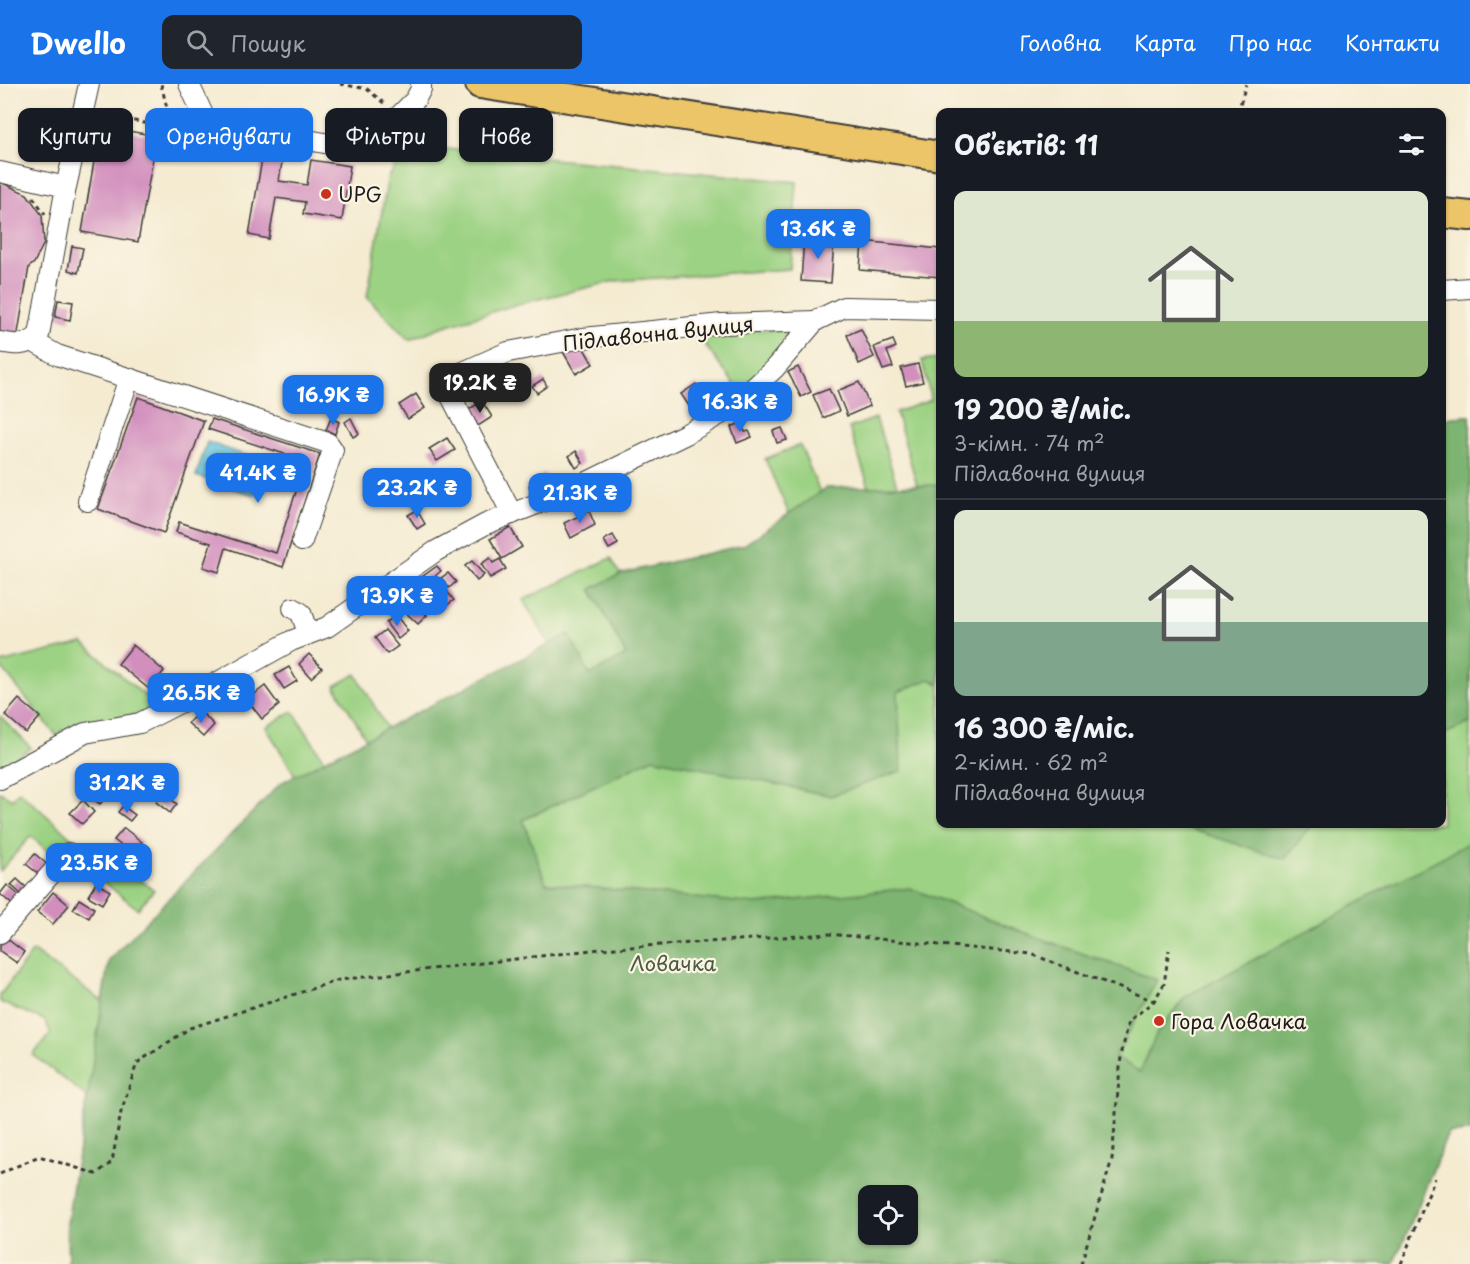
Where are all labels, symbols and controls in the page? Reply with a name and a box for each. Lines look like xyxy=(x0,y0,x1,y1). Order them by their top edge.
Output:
search box xyxy=(162,15,582,69)
text: Dwello xyxy=(30,21,126,64)
icon: search xyxy=(183,26,216,59)
text: Пошук xyxy=(231,26,305,59)
text: Головна xyxy=(1020,26,1101,58)
text: Карта xyxy=(1134,26,1196,58)
text: Про нас xyxy=(1229,26,1312,58)
text: Контакти xyxy=(1345,26,1440,58)
chip: Купити xyxy=(18,108,133,162)
chip: Орендувати xyxy=(145,108,313,162)
chip: Фільтри xyxy=(325,108,447,162)
chip: Нове xyxy=(459,108,553,162)
text: Об’єктів: 11 xyxy=(954,125,1098,164)
icon: filters xyxy=(1395,128,1428,161)
place label: UPG xyxy=(338,179,382,209)
marker: UPG xyxy=(319,187,333,201)
pin: 13.6K ₴ xyxy=(763,209,873,260)
text: 13.6K ₴ xyxy=(780,213,856,243)
icon: home xyxy=(1137,230,1245,338)
street label: Підлавочна вулиця xyxy=(561,308,755,358)
pin: 19.2K ₴ xyxy=(425,363,535,414)
text: 19.2K ₴ xyxy=(443,367,517,397)
pin: 16.9K ₴ xyxy=(278,375,388,426)
text: 16.9K ₴ xyxy=(297,379,369,409)
pin: 16.3K ₴ xyxy=(685,382,795,433)
text: 16.3K ₴ xyxy=(702,386,778,416)
text: 19 200 ₴/міс. xyxy=(954,389,1131,428)
text: 3-кімн. · 74 m² xyxy=(954,428,1105,458)
pin: 41.4K ₴ xyxy=(203,453,313,504)
text: 41.4K ₴ xyxy=(220,457,296,487)
text: Підлавочна вулиця xyxy=(954,458,1146,488)
pin: 23.2K ₴ xyxy=(362,468,472,519)
text: 23.2K ₴ xyxy=(377,472,457,502)
pin: 21.3K ₴ xyxy=(525,473,635,524)
text: 21.3K ₴ xyxy=(543,477,617,507)
icon: home xyxy=(1137,549,1245,657)
pin: 13.9K ₴ xyxy=(342,576,452,627)
text: 13.9K ₴ xyxy=(360,580,434,610)
pin: 26.5K ₴ xyxy=(146,673,256,724)
text: 26.5K ₴ xyxy=(162,677,240,707)
text: 16 300 ₴/міс. xyxy=(954,708,1135,747)
text: 2-кімн. · 62 m² xyxy=(954,747,1108,777)
pin: 31.2K ₴ xyxy=(72,763,182,814)
text: 31.2K ₴ xyxy=(89,767,165,797)
text: Підлавочна вулиця xyxy=(954,777,1146,807)
pin: 23.5K ₴ xyxy=(44,843,154,894)
text: 23.5K ₴ xyxy=(60,847,138,877)
park label: Ловачка xyxy=(630,948,716,978)
place label: Гора Ловачка xyxy=(1171,1006,1307,1036)
marker: Гора Ловачка xyxy=(1152,1014,1166,1028)
map controls xyxy=(858,1185,918,1245)
button: locate xyxy=(858,1185,918,1245)

